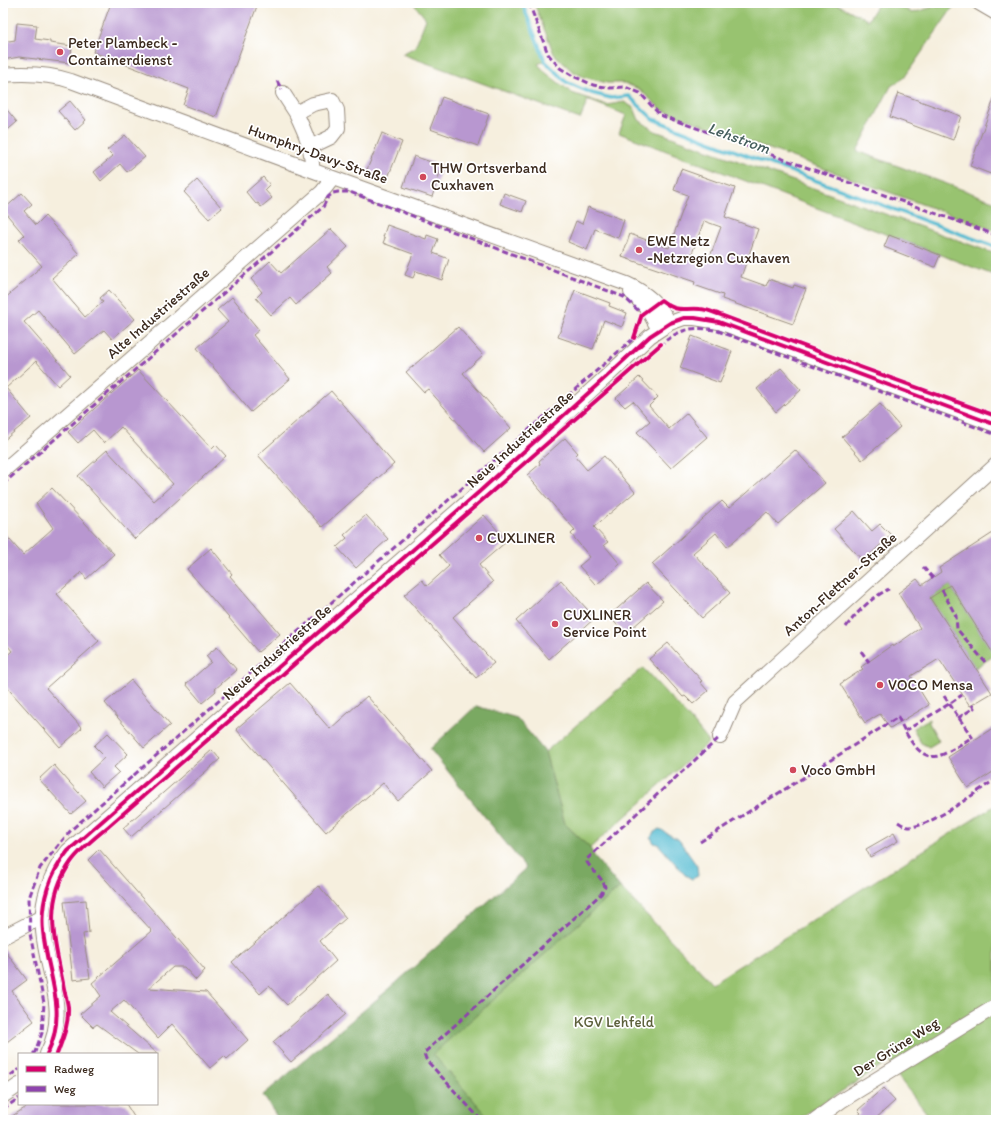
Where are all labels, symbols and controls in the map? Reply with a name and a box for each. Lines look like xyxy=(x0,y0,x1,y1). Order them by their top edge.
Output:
place label: Peter Plambeck - Containerdienst xyxy=(68,34,177,69)
marker: Peter Plambeck - Containerdienst xyxy=(55,47,65,57)
water label: Lehstrom xyxy=(705,118,773,158)
street label: Humphry-Davy-Straße xyxy=(246,120,390,188)
place label: THW Ortsverband Cuxhaven xyxy=(431,159,547,194)
marker: THW Ortsverband Cuxhaven xyxy=(418,172,428,182)
place label: EWE Netz -Netzregion Cuxhaven xyxy=(647,232,791,267)
marker: EWE Netz -Netzregion Cuxhaven xyxy=(634,245,644,255)
street label: Alte Industriestraße xyxy=(103,264,213,362)
street label: Neue Industriestraße xyxy=(463,386,577,492)
street label: Anton-Flettner-Straße xyxy=(779,528,901,640)
place label: CUXLINER xyxy=(487,529,556,547)
marker: CUXLINER xyxy=(474,533,484,543)
street label: Neue Industriestraße xyxy=(219,600,335,704)
place label: CUXLINER Service Point xyxy=(563,606,647,641)
marker: CUXLINER Service Point xyxy=(550,619,560,629)
place label: VOCO Mensa xyxy=(888,676,973,694)
marker: VOCO Mensa xyxy=(875,680,885,690)
place label: Voco GmbH xyxy=(801,761,876,779)
marker: Voco GmbH xyxy=(788,765,798,775)
park label: KGV Lehfeld xyxy=(574,1013,655,1031)
street label: Der Grüne Weg xyxy=(850,1013,942,1080)
legend xyxy=(18,1053,158,1105)
text: Radweg xyxy=(54,1062,95,1076)
text: Weg xyxy=(54,1082,77,1096)

